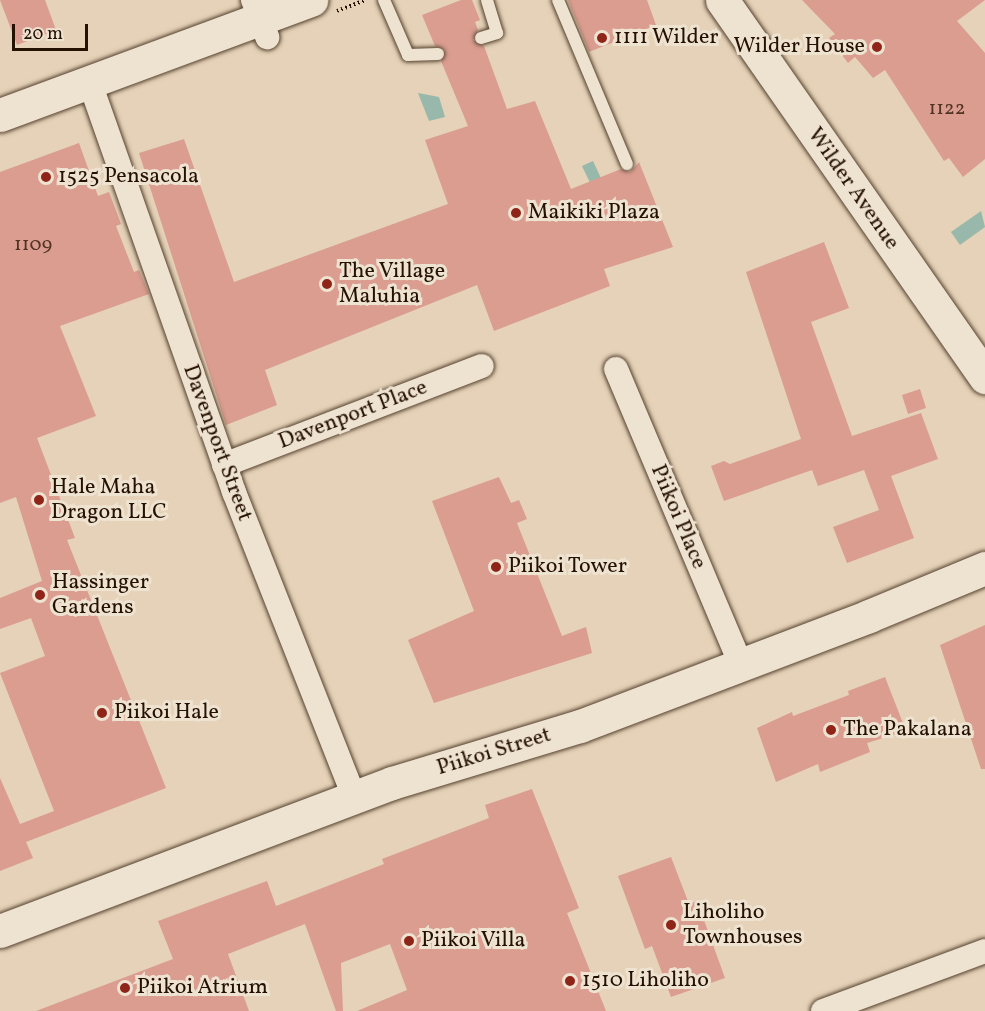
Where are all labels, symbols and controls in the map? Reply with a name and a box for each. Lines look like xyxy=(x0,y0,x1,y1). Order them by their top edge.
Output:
scale bar xyxy=(15,12,92,50)
text: 20 m xyxy=(23,22,63,47)
place label: 1111 Wilder xyxy=(614,25,719,51)
marker: 1111 Wilder xyxy=(595,31,609,45)
place label: Wilder House xyxy=(733,34,865,60)
marker: Wilder House xyxy=(870,40,884,54)
house number: 1122 xyxy=(929,97,965,121)
street label: Wilder Avenue xyxy=(801,123,905,255)
place label: 1525 Pensacola xyxy=(58,164,199,190)
marker: 1525 Pensacola xyxy=(39,170,53,184)
place label: Maikiki Plaza xyxy=(528,200,660,226)
marker: Maikiki Plaza xyxy=(509,206,523,220)
house number: 1109 xyxy=(14,233,52,257)
place label: The Village Maluhia xyxy=(339,258,446,310)
marker: The Village Maluhia xyxy=(320,277,334,291)
street label: Davenport Street xyxy=(176,361,258,525)
street label: Davenport Place xyxy=(275,374,431,456)
street label: Piikoi Place xyxy=(644,461,712,573)
place label: Hale Maha Dragon LLC xyxy=(51,474,167,526)
marker: Hale Maha Dragon LLC xyxy=(32,493,46,507)
place label: Piikoi Tower xyxy=(508,554,628,580)
marker: Piikoi Tower xyxy=(489,560,503,574)
place label: Hassinger Gardens xyxy=(52,569,149,620)
marker: Hassinger Gardens xyxy=(33,588,47,602)
place label: Piikoi Hale xyxy=(114,700,219,726)
marker: Piikoi Hale xyxy=(95,706,109,720)
place label: The Pakalana xyxy=(843,717,972,743)
street label: Piikoi Street xyxy=(434,722,554,782)
marker: The Pakalana xyxy=(824,723,838,737)
place label: Liholiho Townhouses xyxy=(683,899,802,950)
marker: Liholiho Townhouses xyxy=(664,918,678,932)
place label: Piikoi Villa xyxy=(421,928,526,954)
marker: Piikoi Villa xyxy=(402,934,416,948)
place label: 1510 Liholiho xyxy=(582,968,709,994)
marker: 1510 Liholiho xyxy=(563,974,577,988)
place label: Piikoi Atrium xyxy=(137,975,268,1001)
marker: Piikoi Atrium xyxy=(118,981,132,995)

